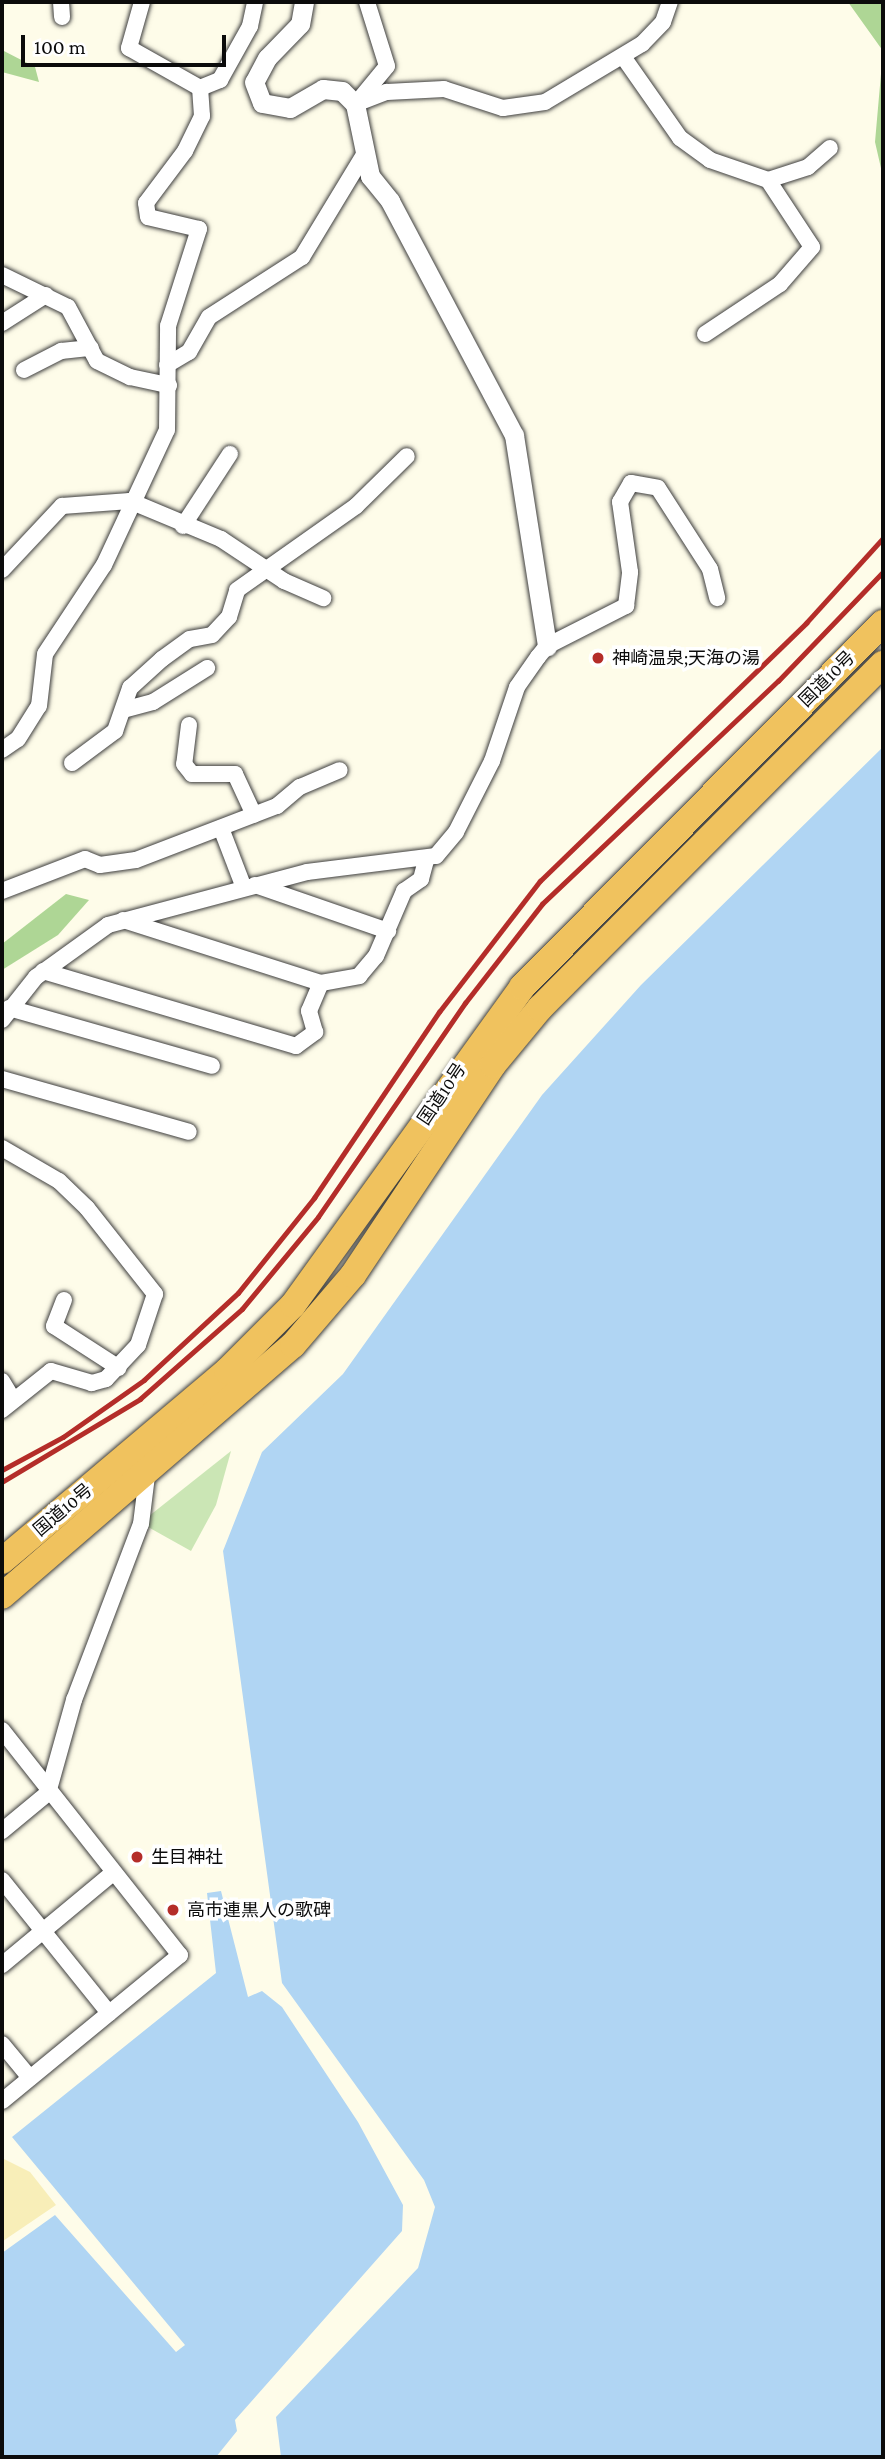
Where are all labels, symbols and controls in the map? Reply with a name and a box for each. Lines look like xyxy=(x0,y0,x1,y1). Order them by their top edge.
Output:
scale bar xyxy=(24,21,229,65)
text: 100 m xyxy=(34,35,86,59)
place label: 神崎温泉;天海の湯 xyxy=(612,647,760,669)
street label: 国道10号 xyxy=(795,647,859,711)
marker: 神崎温泉;天海の湯 xyxy=(590,650,606,666)
street label: 国道10号 xyxy=(413,1059,471,1129)
street label: 国道10号 xyxy=(29,1479,97,1541)
place label: 生目神社 xyxy=(151,1846,223,1868)
marker: 生目神社 xyxy=(129,1849,145,1865)
place label: 高市連黒人の歌碑 xyxy=(187,1899,331,1921)
marker: 高市連黒人の歌碑 xyxy=(165,1902,181,1918)

